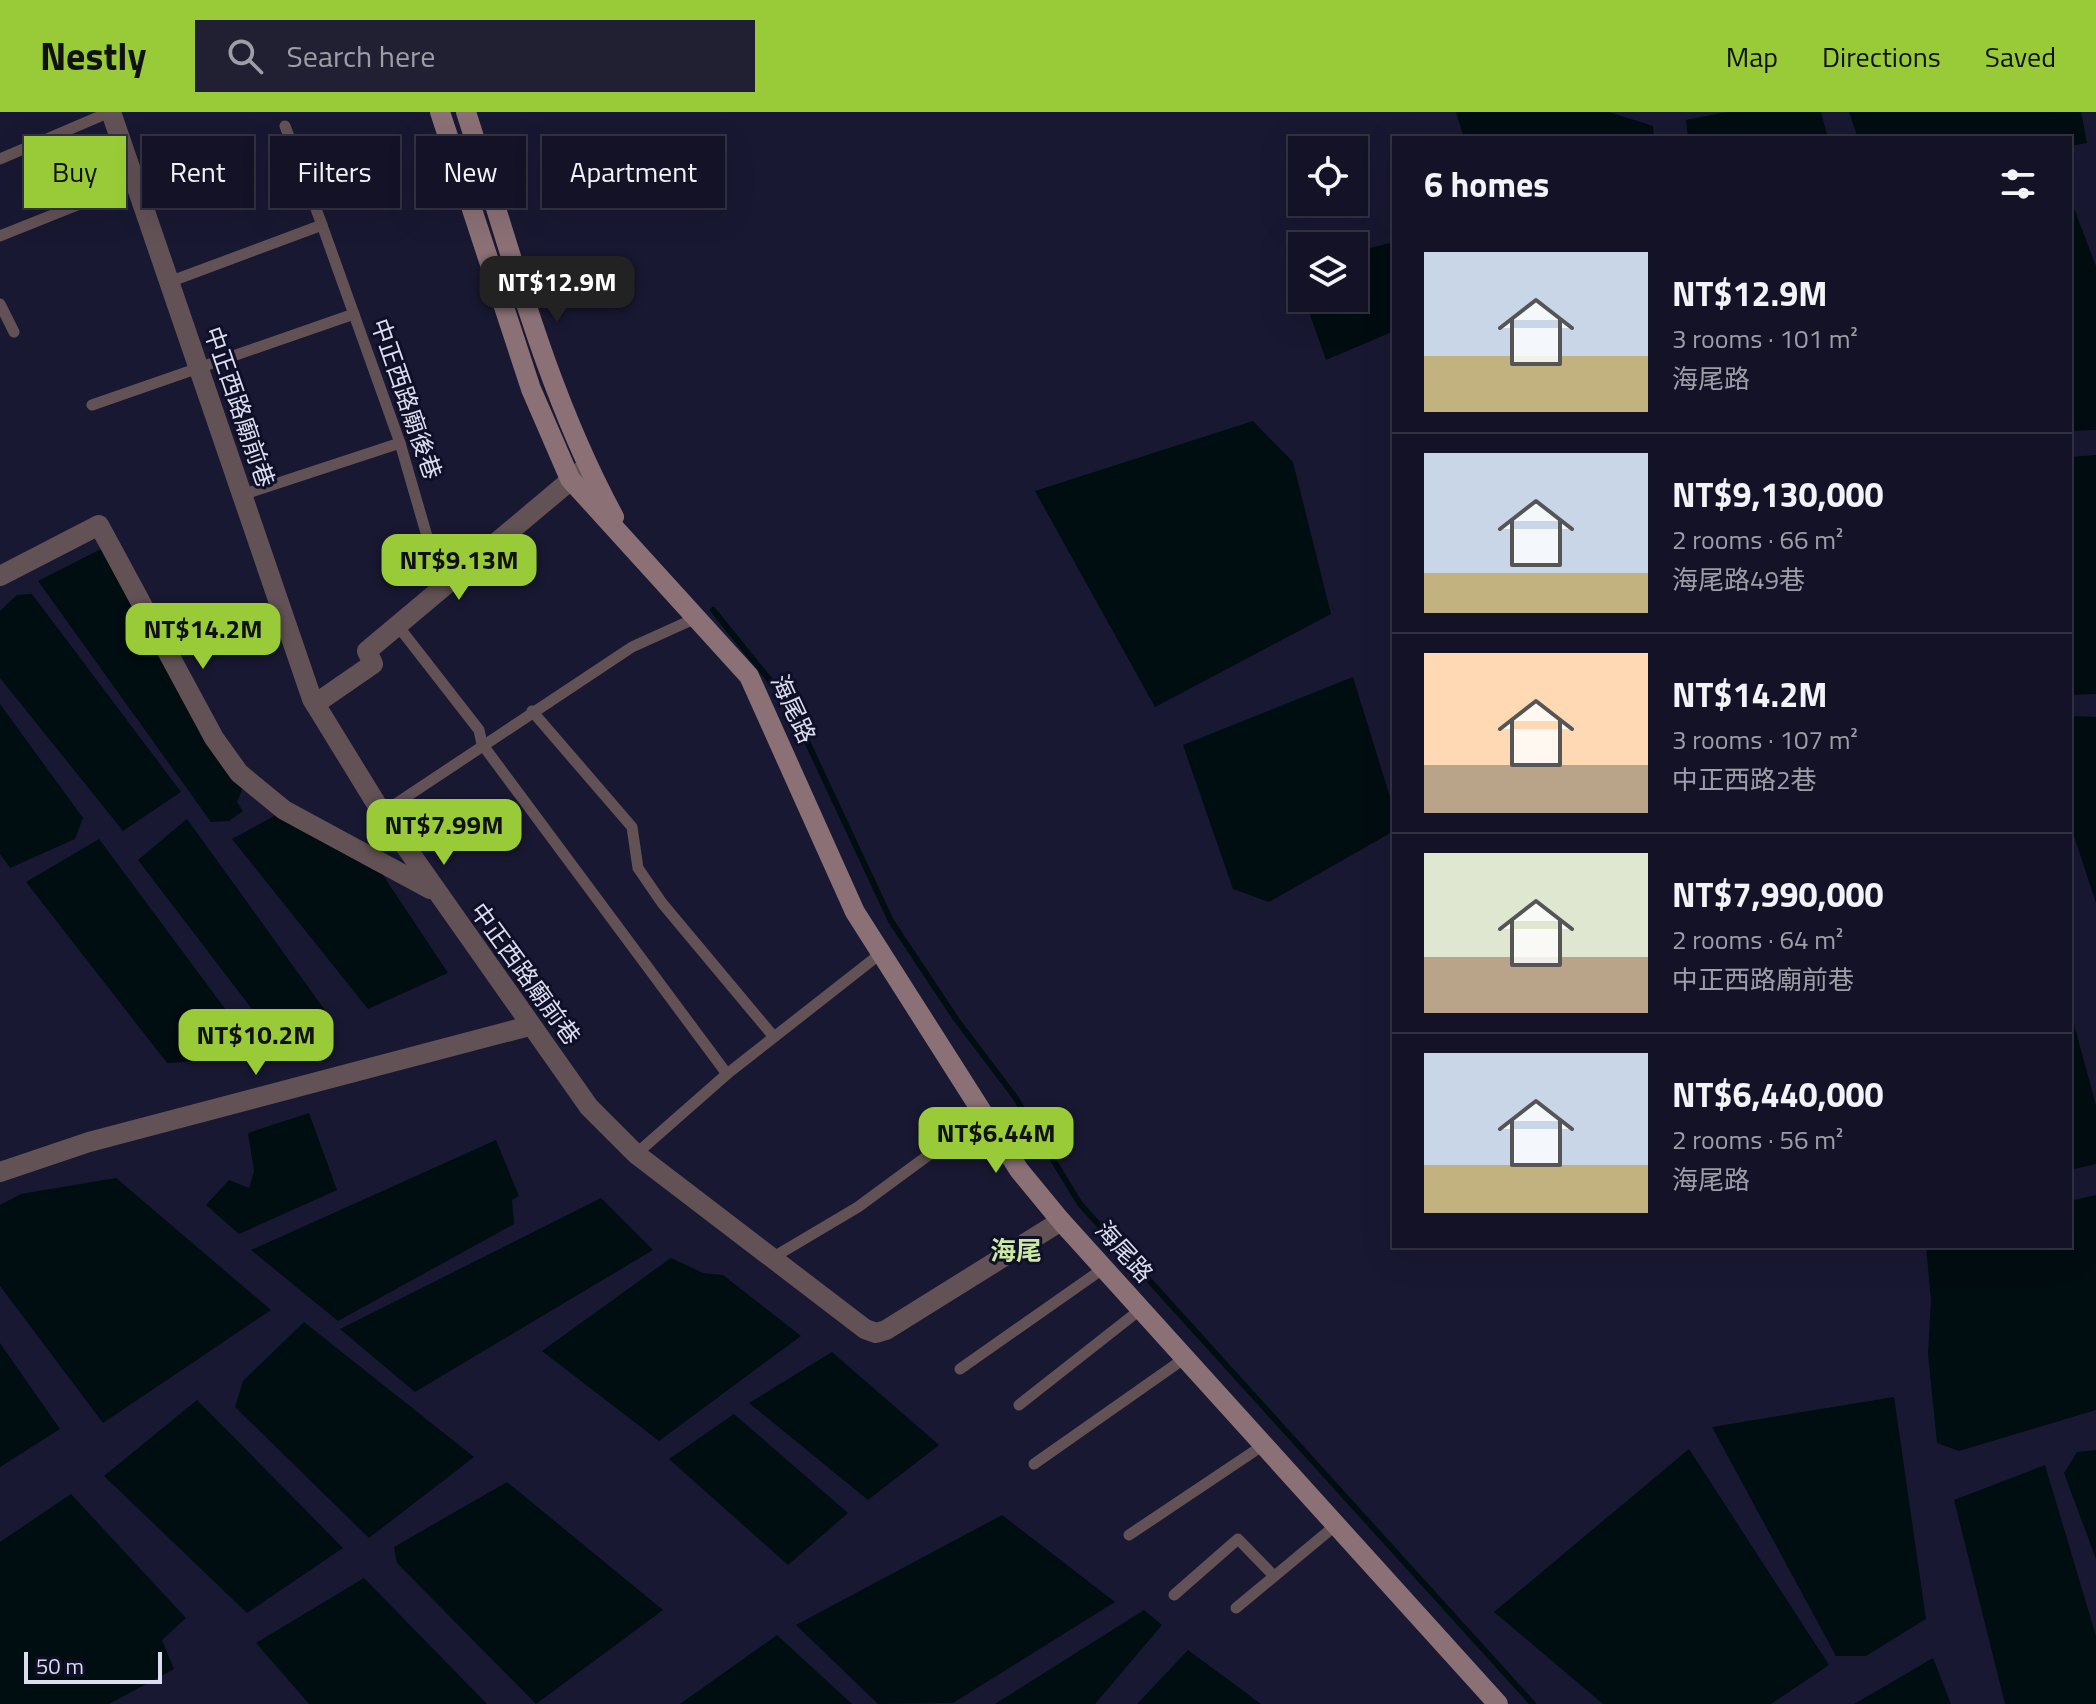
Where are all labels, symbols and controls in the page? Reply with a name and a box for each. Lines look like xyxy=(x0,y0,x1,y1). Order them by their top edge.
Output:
search box xyxy=(195,20,755,92)
text: Nestly xyxy=(40,27,147,85)
text: Search here xyxy=(287,33,435,79)
icon: search xyxy=(223,34,267,78)
text: Map xyxy=(1726,35,1778,78)
text: Directions xyxy=(1822,35,1941,78)
text: Saved xyxy=(1985,35,2056,78)
chip: Buy xyxy=(24,136,126,208)
chip: Rent xyxy=(142,136,254,208)
chip: Filters xyxy=(270,136,400,208)
chip: New xyxy=(416,136,526,208)
chip: Apartment xyxy=(542,136,725,208)
map controls xyxy=(1288,136,1368,312)
button: locate xyxy=(1288,136,1368,216)
text: 6 homes xyxy=(1424,158,1549,210)
icon: filters xyxy=(1996,162,2040,206)
button: layers xyxy=(1288,232,1368,312)
pin: NT$12.9M xyxy=(474,256,640,324)
text: NT$12.9M xyxy=(498,262,616,301)
text: NT$12.9M xyxy=(1672,267,1827,319)
icon: home xyxy=(1488,284,1584,380)
street label: 中正西路廟後巷 xyxy=(363,313,451,484)
text: 3 rooms · 101 m² xyxy=(1672,319,1858,358)
street label: 中正西路廟前巷 xyxy=(196,321,284,492)
text: 海尾路 xyxy=(1672,359,1750,398)
text: NT$9,130,000 xyxy=(1672,468,1884,520)
icon: home xyxy=(1488,485,1584,581)
text: 2 rooms · 66 m² xyxy=(1672,520,1843,559)
pin: NT$9.13M xyxy=(376,534,542,602)
text: NT$9.13M xyxy=(400,540,518,579)
text: 海尾路49巷 xyxy=(1672,560,1805,599)
pin: NT$14.2M xyxy=(120,603,286,671)
text: NT$14.2M xyxy=(144,609,262,648)
street label: 海尾路 xyxy=(762,668,825,749)
text: NT$14.2M xyxy=(1672,668,1827,720)
icon: home xyxy=(1488,685,1584,781)
text: 3 rooms · 107 m² xyxy=(1672,720,1858,759)
text: 中正西路2巷 xyxy=(1672,760,1817,799)
pin: NT$7.99M xyxy=(361,799,527,867)
text: NT$7.99M xyxy=(385,805,503,844)
text: NT$7,990,000 xyxy=(1672,868,1884,920)
icon: home xyxy=(1488,885,1584,981)
street label: 中正西路廟前巷 xyxy=(462,895,590,1052)
text: 2 rooms · 64 m² xyxy=(1672,920,1843,959)
text: 中正西路廟前巷 xyxy=(1672,960,1854,999)
pin: NT$10.2M xyxy=(173,1009,339,1077)
text: NT$10.2M xyxy=(197,1015,315,1054)
text: NT$6,440,000 xyxy=(1672,1068,1884,1120)
icon: home xyxy=(1488,1085,1584,1181)
pin: NT$6.44M xyxy=(913,1107,1079,1175)
text: NT$6.44M xyxy=(937,1113,1055,1152)
text: 2 rooms · 56 m² xyxy=(1672,1120,1843,1159)
text: 海尾路 xyxy=(1672,1160,1750,1199)
street label: 海尾路 xyxy=(1087,1213,1162,1290)
district label: 海尾 xyxy=(990,1231,1042,1270)
scale bar xyxy=(24,1648,162,1684)
text: 50 m xyxy=(36,1649,84,1683)

